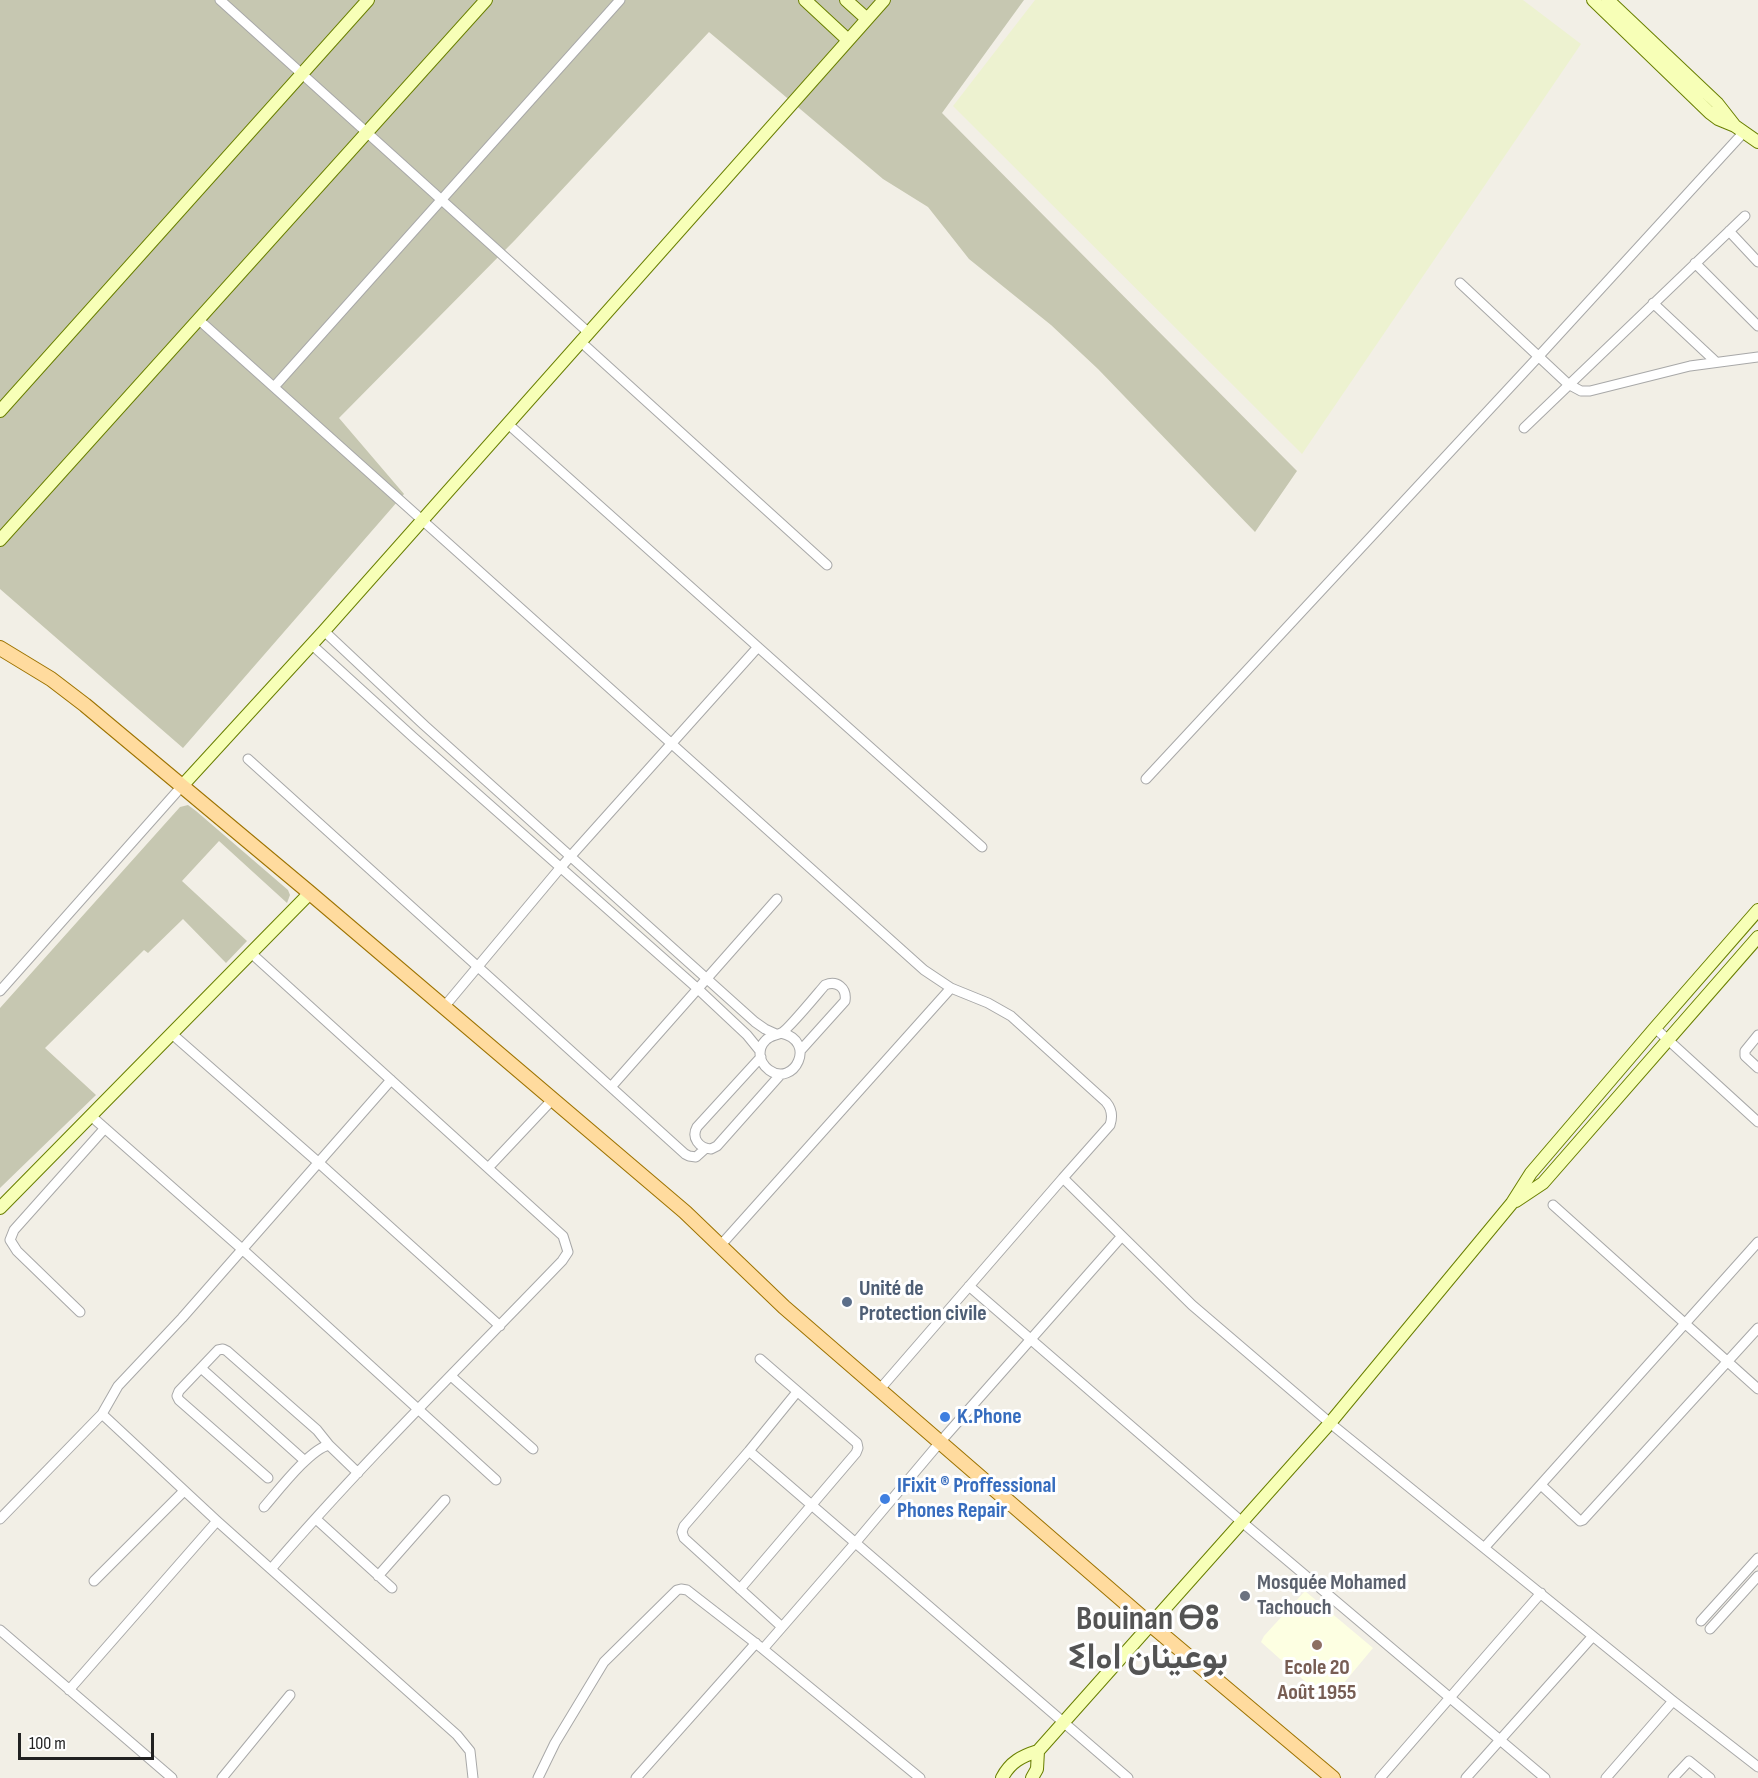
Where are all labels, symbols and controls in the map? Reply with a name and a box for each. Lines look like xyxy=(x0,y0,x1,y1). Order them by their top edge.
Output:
place label: Unité de Protection civile xyxy=(859,1276,987,1328)
marker: Unité de Protection civile xyxy=(840,1295,854,1309)
place label: K.Phone xyxy=(957,1404,1022,1430)
marker: K.Phone xyxy=(938,1410,952,1424)
place label: IFixit ® Proffessional Phones Repair xyxy=(897,1473,1056,1524)
marker: IFixit ® Proffessional Phones Repair xyxy=(878,1492,892,1506)
place label: Mosquée Mohamed Tachouch xyxy=(1257,1570,1406,1622)
marker: Mosquée Mohamed Tachouch xyxy=(1238,1589,1252,1603)
district label: Bouinan ⴱⵓ ⵉⵏⴰⵏ بوعينان xyxy=(1068,1600,1228,1680)
marker: Ecole 20 Août 1955 xyxy=(1310,1638,1324,1652)
place label: Ecole 20 Août 1955 xyxy=(1278,1655,1356,1706)
scale bar xyxy=(21,1721,158,1759)
text: 100 m xyxy=(29,1733,66,1754)

